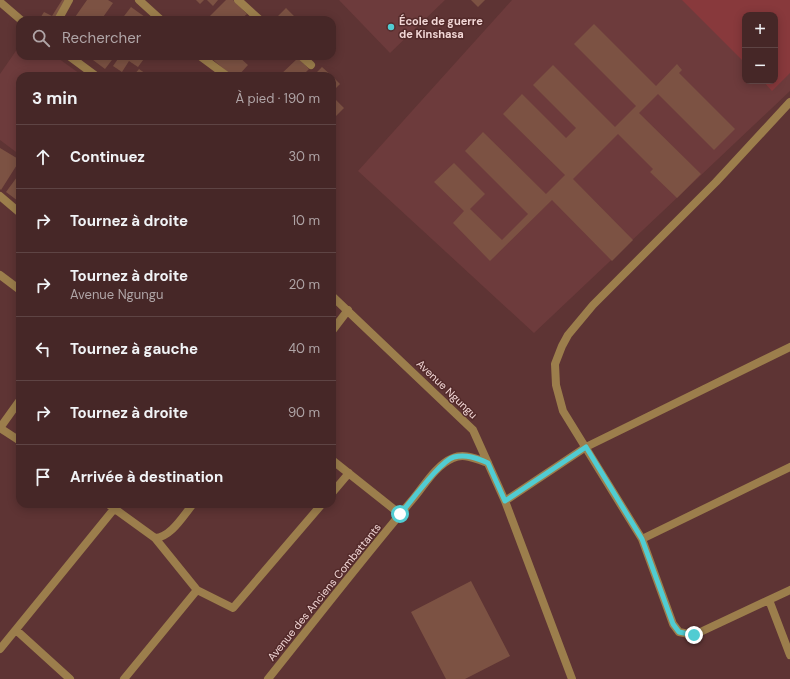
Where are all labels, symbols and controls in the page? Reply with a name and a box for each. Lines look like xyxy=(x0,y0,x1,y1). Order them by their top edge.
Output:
map controls xyxy=(742,12,778,84)
button: + xyxy=(742,12,778,48)
place label: École de guerre de Kinshasa xyxy=(399,14,483,41)
search box xyxy=(16,16,336,60)
marker: École de guerre de Kinshasa xyxy=(386,22,396,32)
icon: search xyxy=(30,27,52,49)
text: Rechercher xyxy=(62,28,141,48)
button: − xyxy=(742,48,778,84)
text: 3 min xyxy=(32,87,77,109)
text: À pied · 190 m xyxy=(235,90,320,107)
icon: ahead xyxy=(32,146,54,168)
text: Continuez xyxy=(70,147,145,167)
text: 30 m xyxy=(288,148,320,165)
icon: right xyxy=(32,210,54,232)
text: Tournez à droite xyxy=(70,211,188,231)
text: 10 m xyxy=(292,212,320,229)
text: Tournez à droite xyxy=(70,266,188,286)
icon: right xyxy=(32,274,54,296)
text: 20 m xyxy=(289,276,320,293)
text: Avenue Ngungu xyxy=(70,286,163,303)
icon: left xyxy=(32,338,54,360)
text: Tournez à gauche xyxy=(70,339,198,359)
text: 40 m xyxy=(288,340,320,357)
street label: Avenue Ngungu xyxy=(414,356,480,422)
icon: right xyxy=(32,402,54,424)
text: Tournez à droite xyxy=(70,403,188,423)
text: 90 m xyxy=(288,404,320,421)
icon: arrive xyxy=(32,466,54,488)
text: Arrivée à destination xyxy=(70,467,223,487)
route start xyxy=(391,505,409,523)
street label: Avenue des Anciens Combattants xyxy=(264,520,384,664)
route end xyxy=(685,626,703,644)

